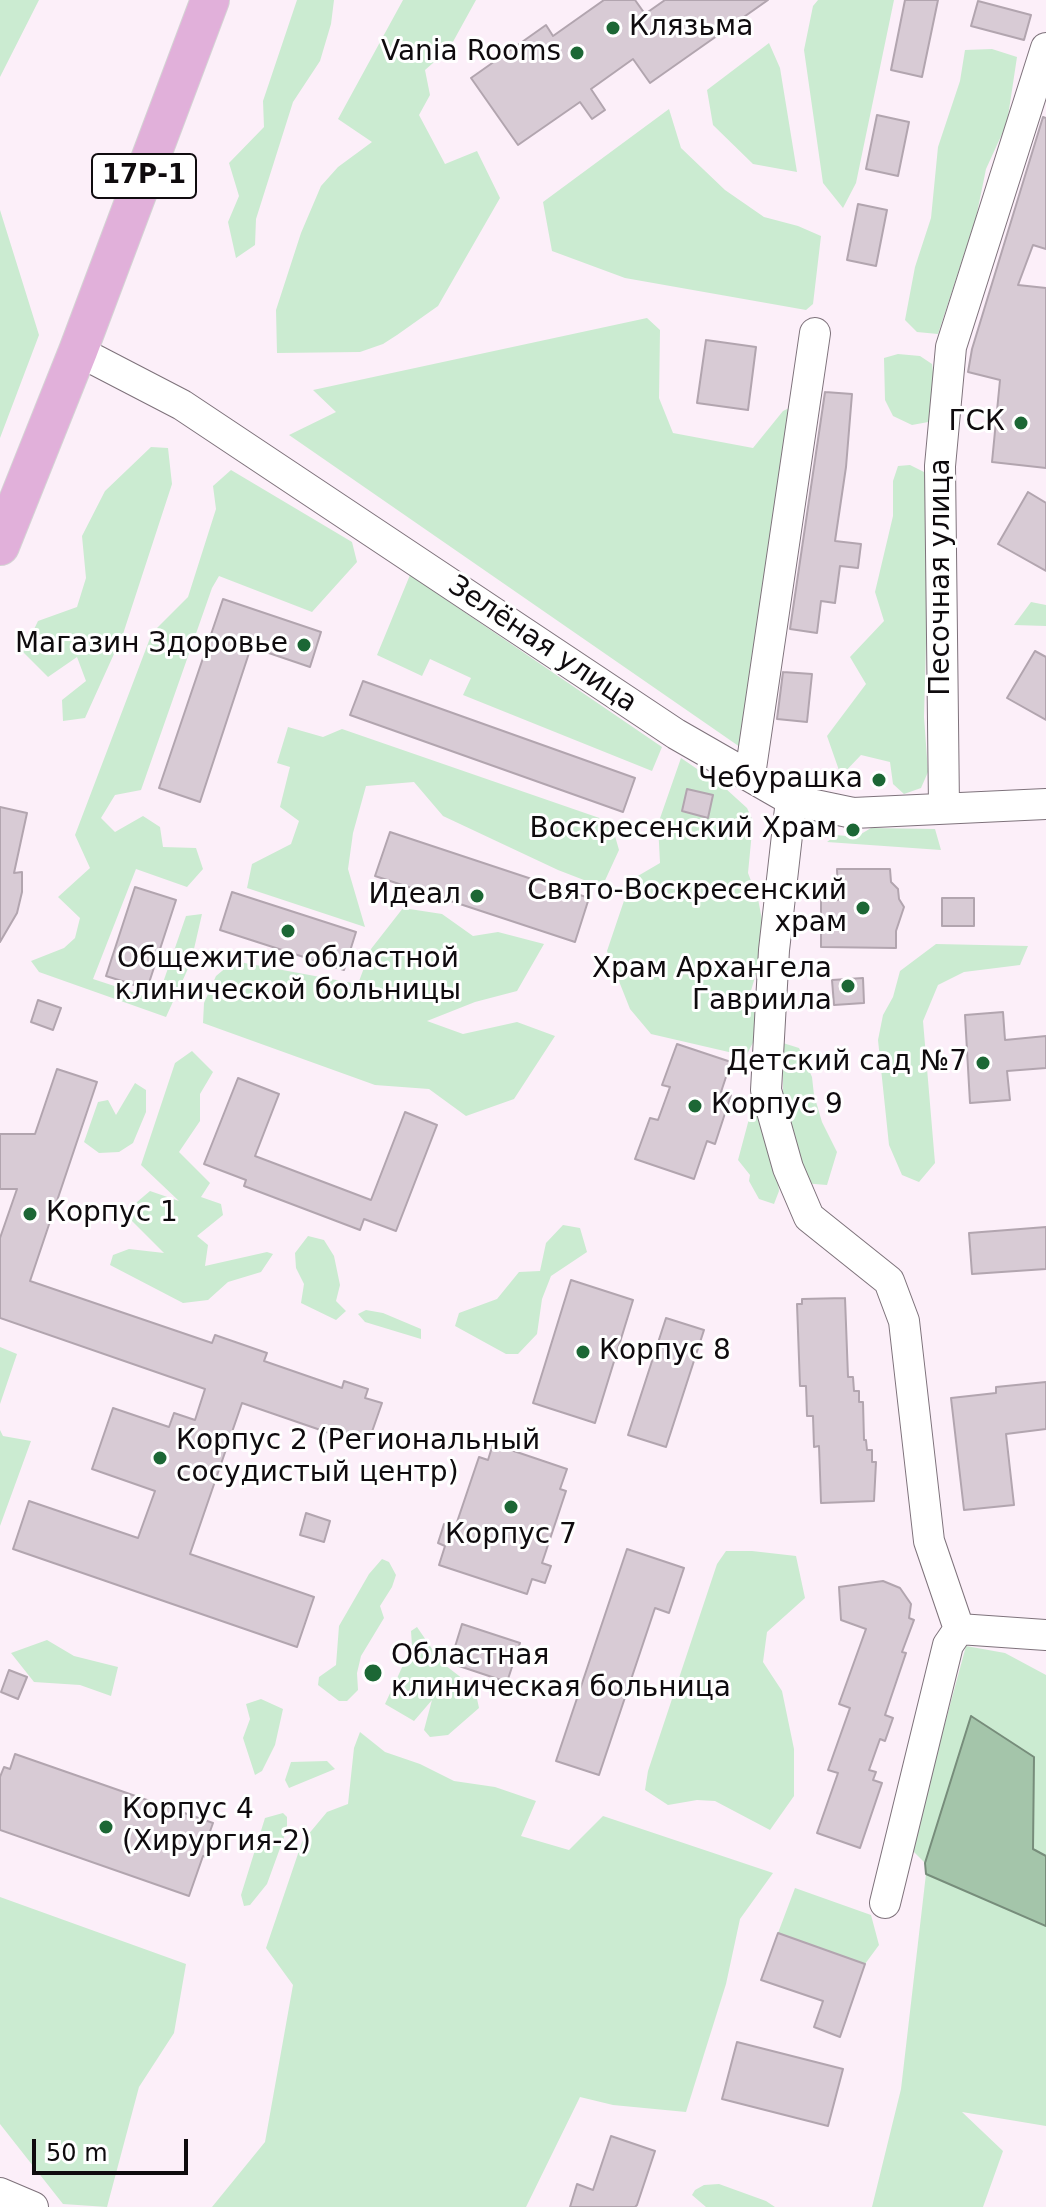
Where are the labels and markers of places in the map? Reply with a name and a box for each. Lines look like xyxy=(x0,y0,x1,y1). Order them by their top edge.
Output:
place label: Клязьма xyxy=(629,11,753,45)
marker: Клязьма xyxy=(604,19,622,37)
place label: Vania Rooms xyxy=(381,36,561,70)
marker: Vania Rooms xyxy=(568,44,586,62)
place label: ГСК xyxy=(948,406,1005,440)
marker: ГСК xyxy=(1012,414,1030,432)
place label: Магазин Здоровье xyxy=(15,628,288,662)
marker: Магазин Здоровье xyxy=(295,636,313,654)
place label: Чебурашка xyxy=(698,763,863,797)
marker: Чебурашка xyxy=(870,771,888,789)
place label: Воскресенский Храм xyxy=(530,813,837,847)
marker: Воскресенский Храм xyxy=(844,821,862,839)
place label: Свято-Воскресенский храм xyxy=(527,875,847,941)
place label: Идеал xyxy=(368,879,461,913)
marker: Идеал xyxy=(468,887,486,905)
marker: Свято-Воскресенский храм xyxy=(854,899,872,917)
marker: Общежитие областной клинической больницы xyxy=(279,922,297,940)
place label: Общежитие областной клинической больницы xyxy=(115,943,461,1009)
place label: Храм Архангела Гавриила xyxy=(592,953,832,1019)
marker: Храм Архангела Гавриила xyxy=(839,977,857,995)
place label: Детский сад №7 xyxy=(726,1046,967,1080)
marker: Детский сад №7 xyxy=(974,1054,992,1072)
place label: Корпус 9 xyxy=(711,1089,843,1123)
marker: Корпус 9 xyxy=(686,1097,704,1115)
place label: Корпус 1 xyxy=(46,1197,178,1231)
marker: Корпус 1 xyxy=(21,1205,39,1223)
place label: Корпус 8 xyxy=(599,1335,731,1369)
marker: Корпус 8 xyxy=(574,1343,592,1361)
place label: Корпус 2 (Региональный сосудистый центр) xyxy=(176,1425,540,1491)
marker: Корпус 2 (Региональный сосудистый центр) xyxy=(151,1449,169,1467)
marker: Корпус 7 xyxy=(502,1498,520,1516)
place label: Корпус 7 xyxy=(445,1519,577,1553)
place label: Областная клиническая больница xyxy=(391,1640,731,1706)
marker: Областная клиническая больница xyxy=(362,1662,384,1684)
place label: Корпус 4 (Хирургия-2) xyxy=(122,1794,311,1860)
marker: Корпус 4 (Хирургия-2) xyxy=(97,1818,115,1836)

